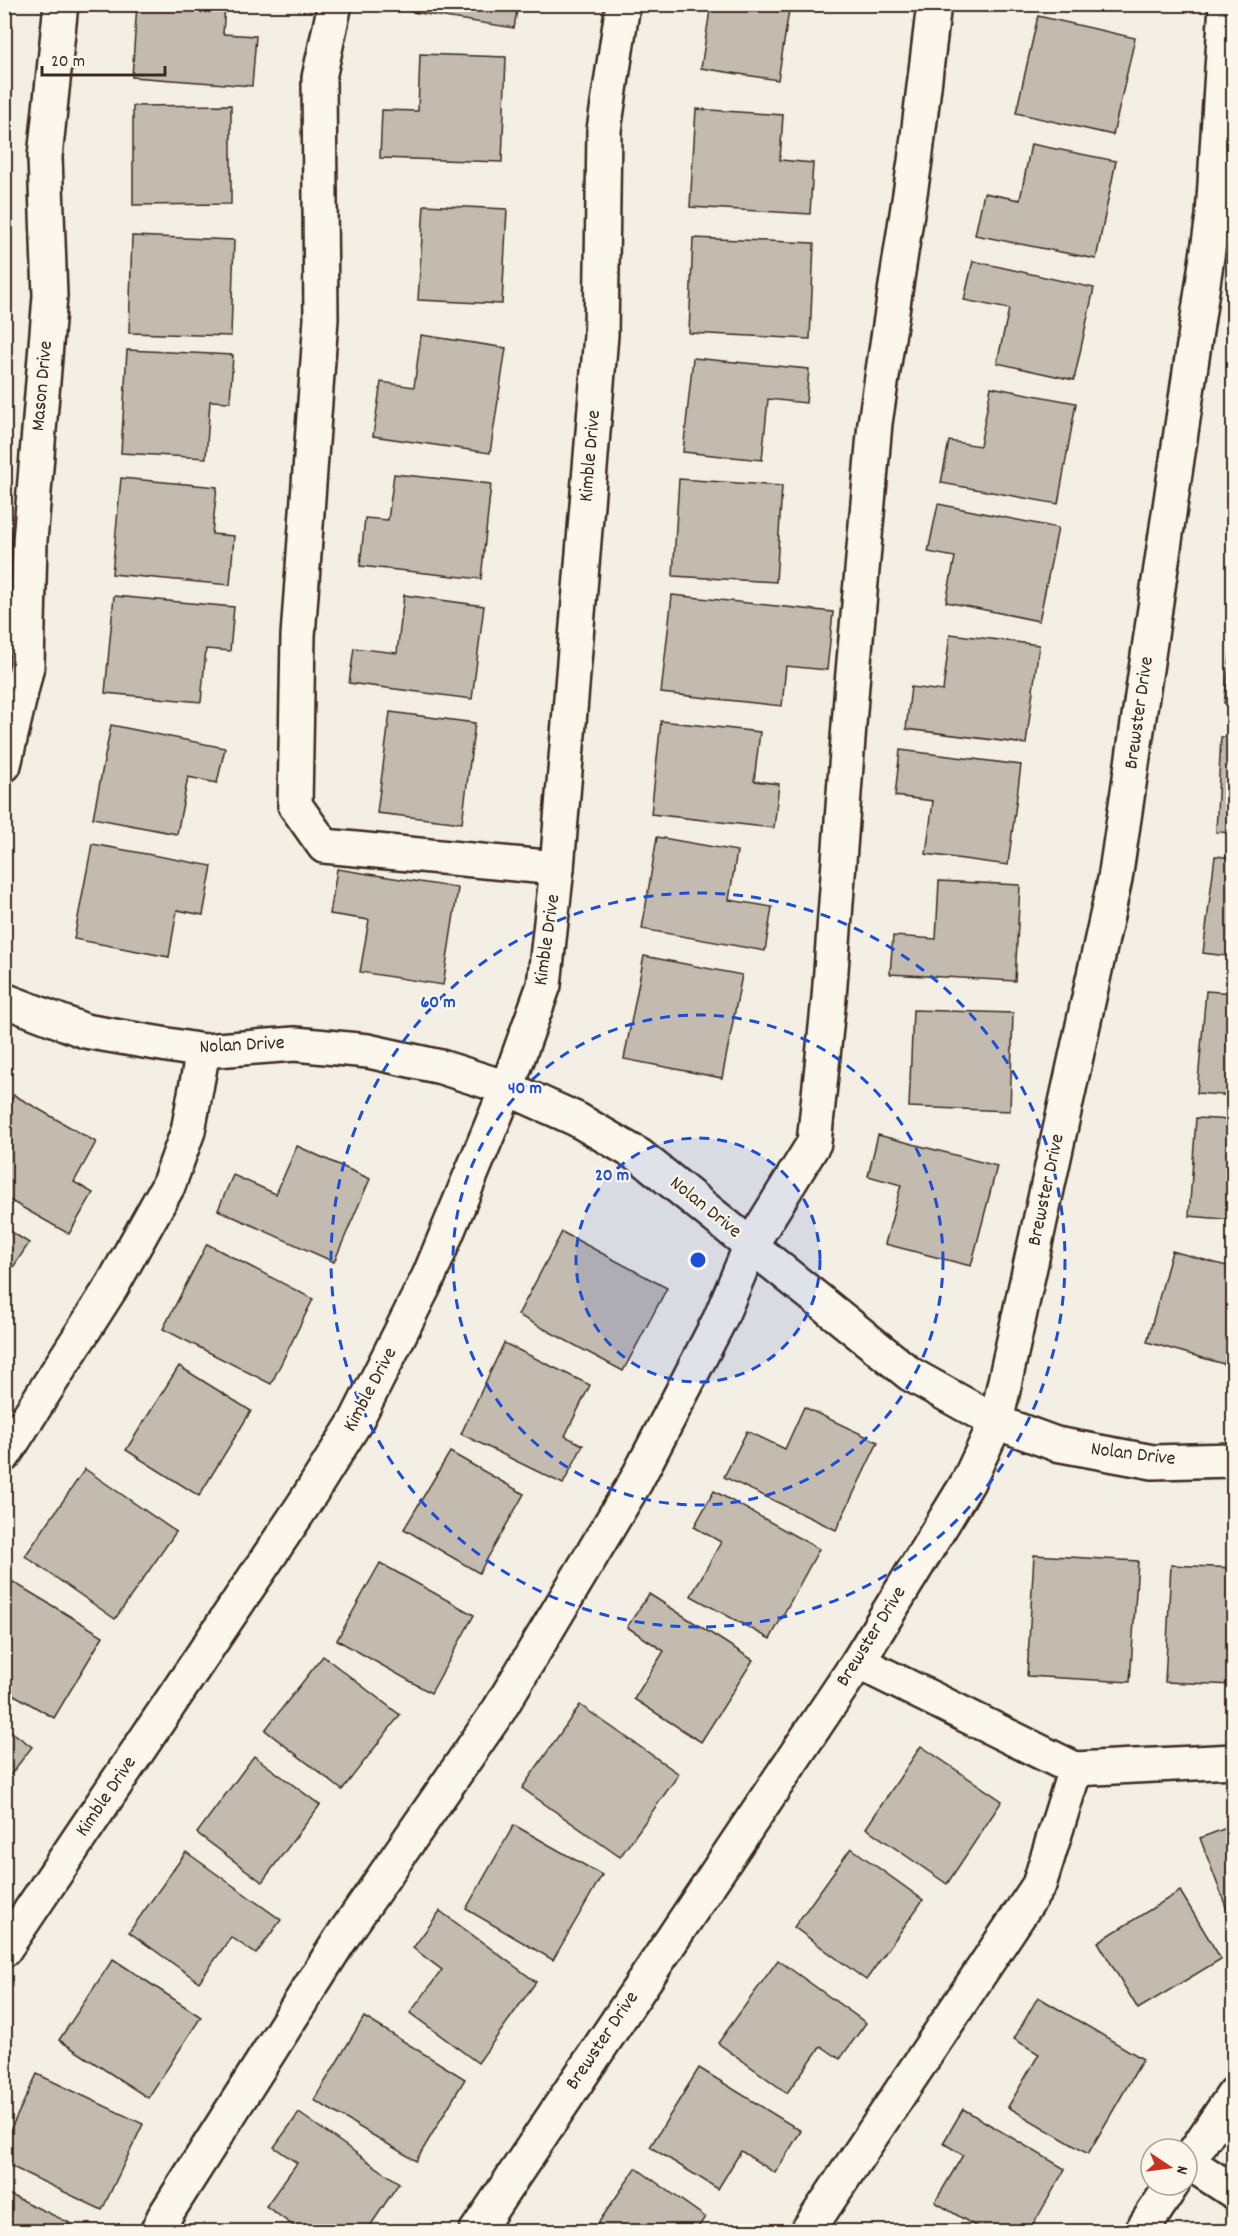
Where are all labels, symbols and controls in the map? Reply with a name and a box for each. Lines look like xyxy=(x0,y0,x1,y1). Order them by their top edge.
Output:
scale bar xyxy=(42,39,165,77)
text: 20 m xyxy=(51,50,85,75)
street label: Mason Drive xyxy=(25,339,61,432)
street label: Kimble Drive xyxy=(573,409,609,503)
street label: Brewster Drive xyxy=(1118,655,1162,771)
street label: Kimble Drive xyxy=(528,892,568,987)
text: 60 m xyxy=(420,991,456,1016)
street label: Nolan Drive xyxy=(199,1030,286,1062)
text: 40 m xyxy=(508,1077,542,1102)
street label: Brewster Drive xyxy=(1021,1131,1073,1249)
text: 20 m xyxy=(595,1164,629,1189)
street label: Nolan Drive xyxy=(663,1170,747,1246)
centre of rings xyxy=(688,1250,708,1270)
street label: Kimble Drive xyxy=(337,1343,405,1437)
street label: Nolan Drive xyxy=(1089,1436,1177,1474)
street label: Brewster Drive xyxy=(830,1581,914,1693)
street label: Kimble Drive xyxy=(70,1751,144,1843)
street label: Brewster Drive xyxy=(560,1986,647,2096)
north arrow xyxy=(1139,2137,1199,2197)
text: N xyxy=(1169,2163,1193,2176)

